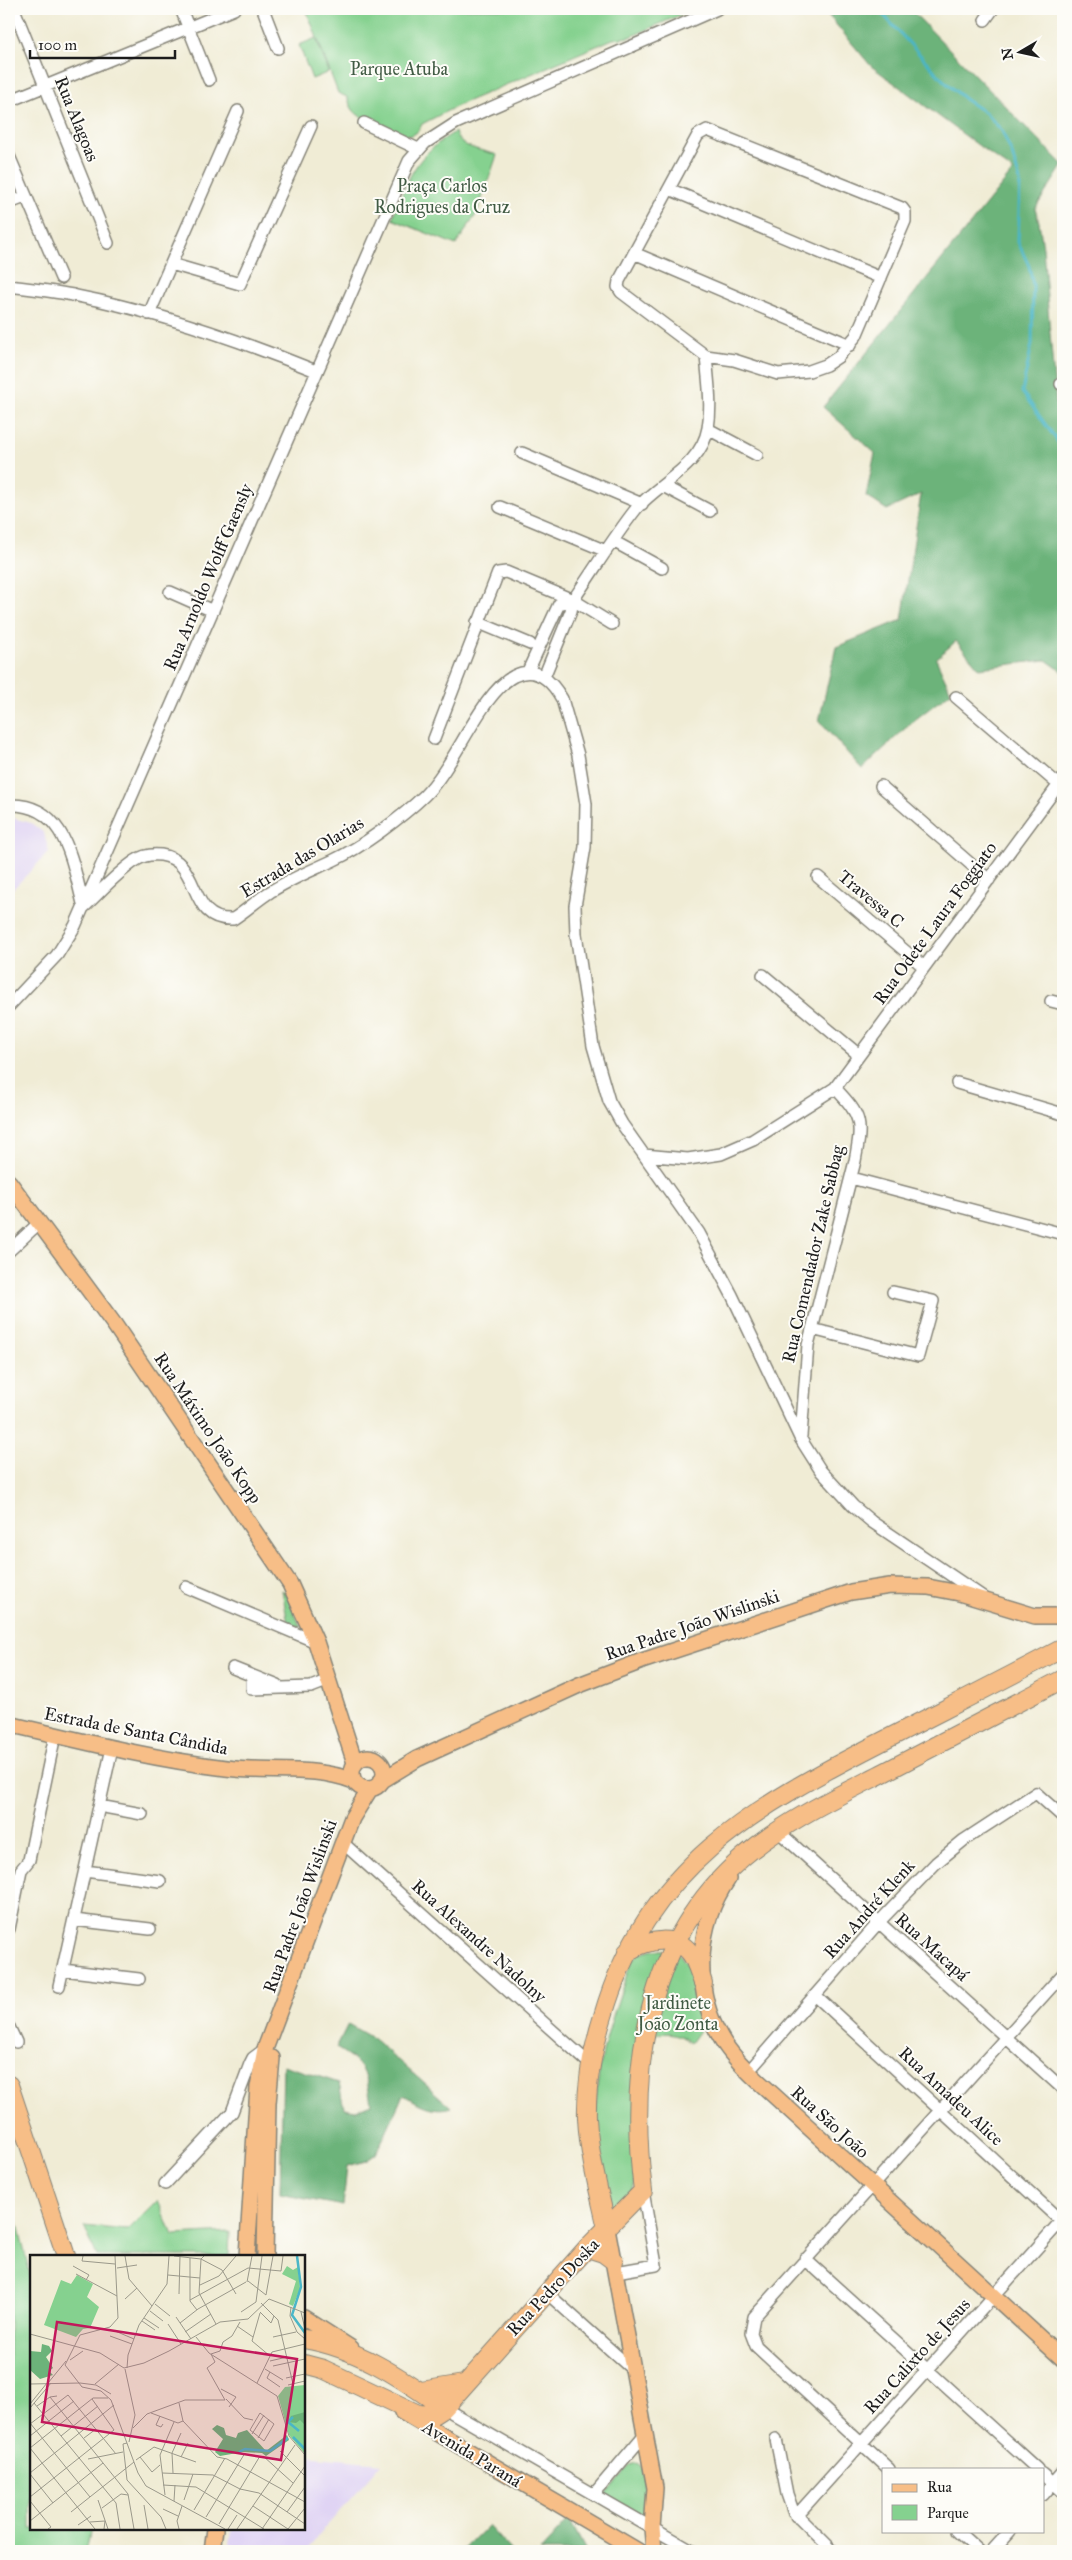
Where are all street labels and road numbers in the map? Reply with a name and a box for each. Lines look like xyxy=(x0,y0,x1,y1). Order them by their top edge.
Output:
street label: Rua Alagoas xyxy=(49,73,104,165)
street label: Rua Arnoldo Wolff Gaensly xyxy=(159,480,258,674)
street label: Estrada das Olarias xyxy=(236,812,368,902)
street label: Rua Odete Laura Foggiato xyxy=(869,837,1002,1009)
street label: Travessa C xyxy=(834,865,908,933)
street label: Rua Comendador Zake Sabbag xyxy=(777,1143,850,1365)
street label: Rua Máximo João Kopp xyxy=(148,1348,267,1508)
street label: Rua Padre João Wislinski xyxy=(602,1585,782,1666)
street label: Estrada de Santa Cândida xyxy=(42,1702,230,1760)
street label: Rua Padre João Wislinski xyxy=(258,1816,343,1996)
street label: Rua André Klenk xyxy=(819,1854,920,1963)
street label: Rua Alexandre Nadolny xyxy=(407,1875,551,2008)
street label: Rua Macapá xyxy=(891,1908,974,1986)
street label: Rua Amadeu Alice xyxy=(894,2042,1008,2150)
street label: Rua São João xyxy=(786,2081,874,2164)
street label: Rua Pedro Doska xyxy=(502,2233,604,2340)
street label: Rua Calixto de Jesus xyxy=(859,2294,976,2419)
street label: Avenida Paraná xyxy=(418,2415,526,2492)

